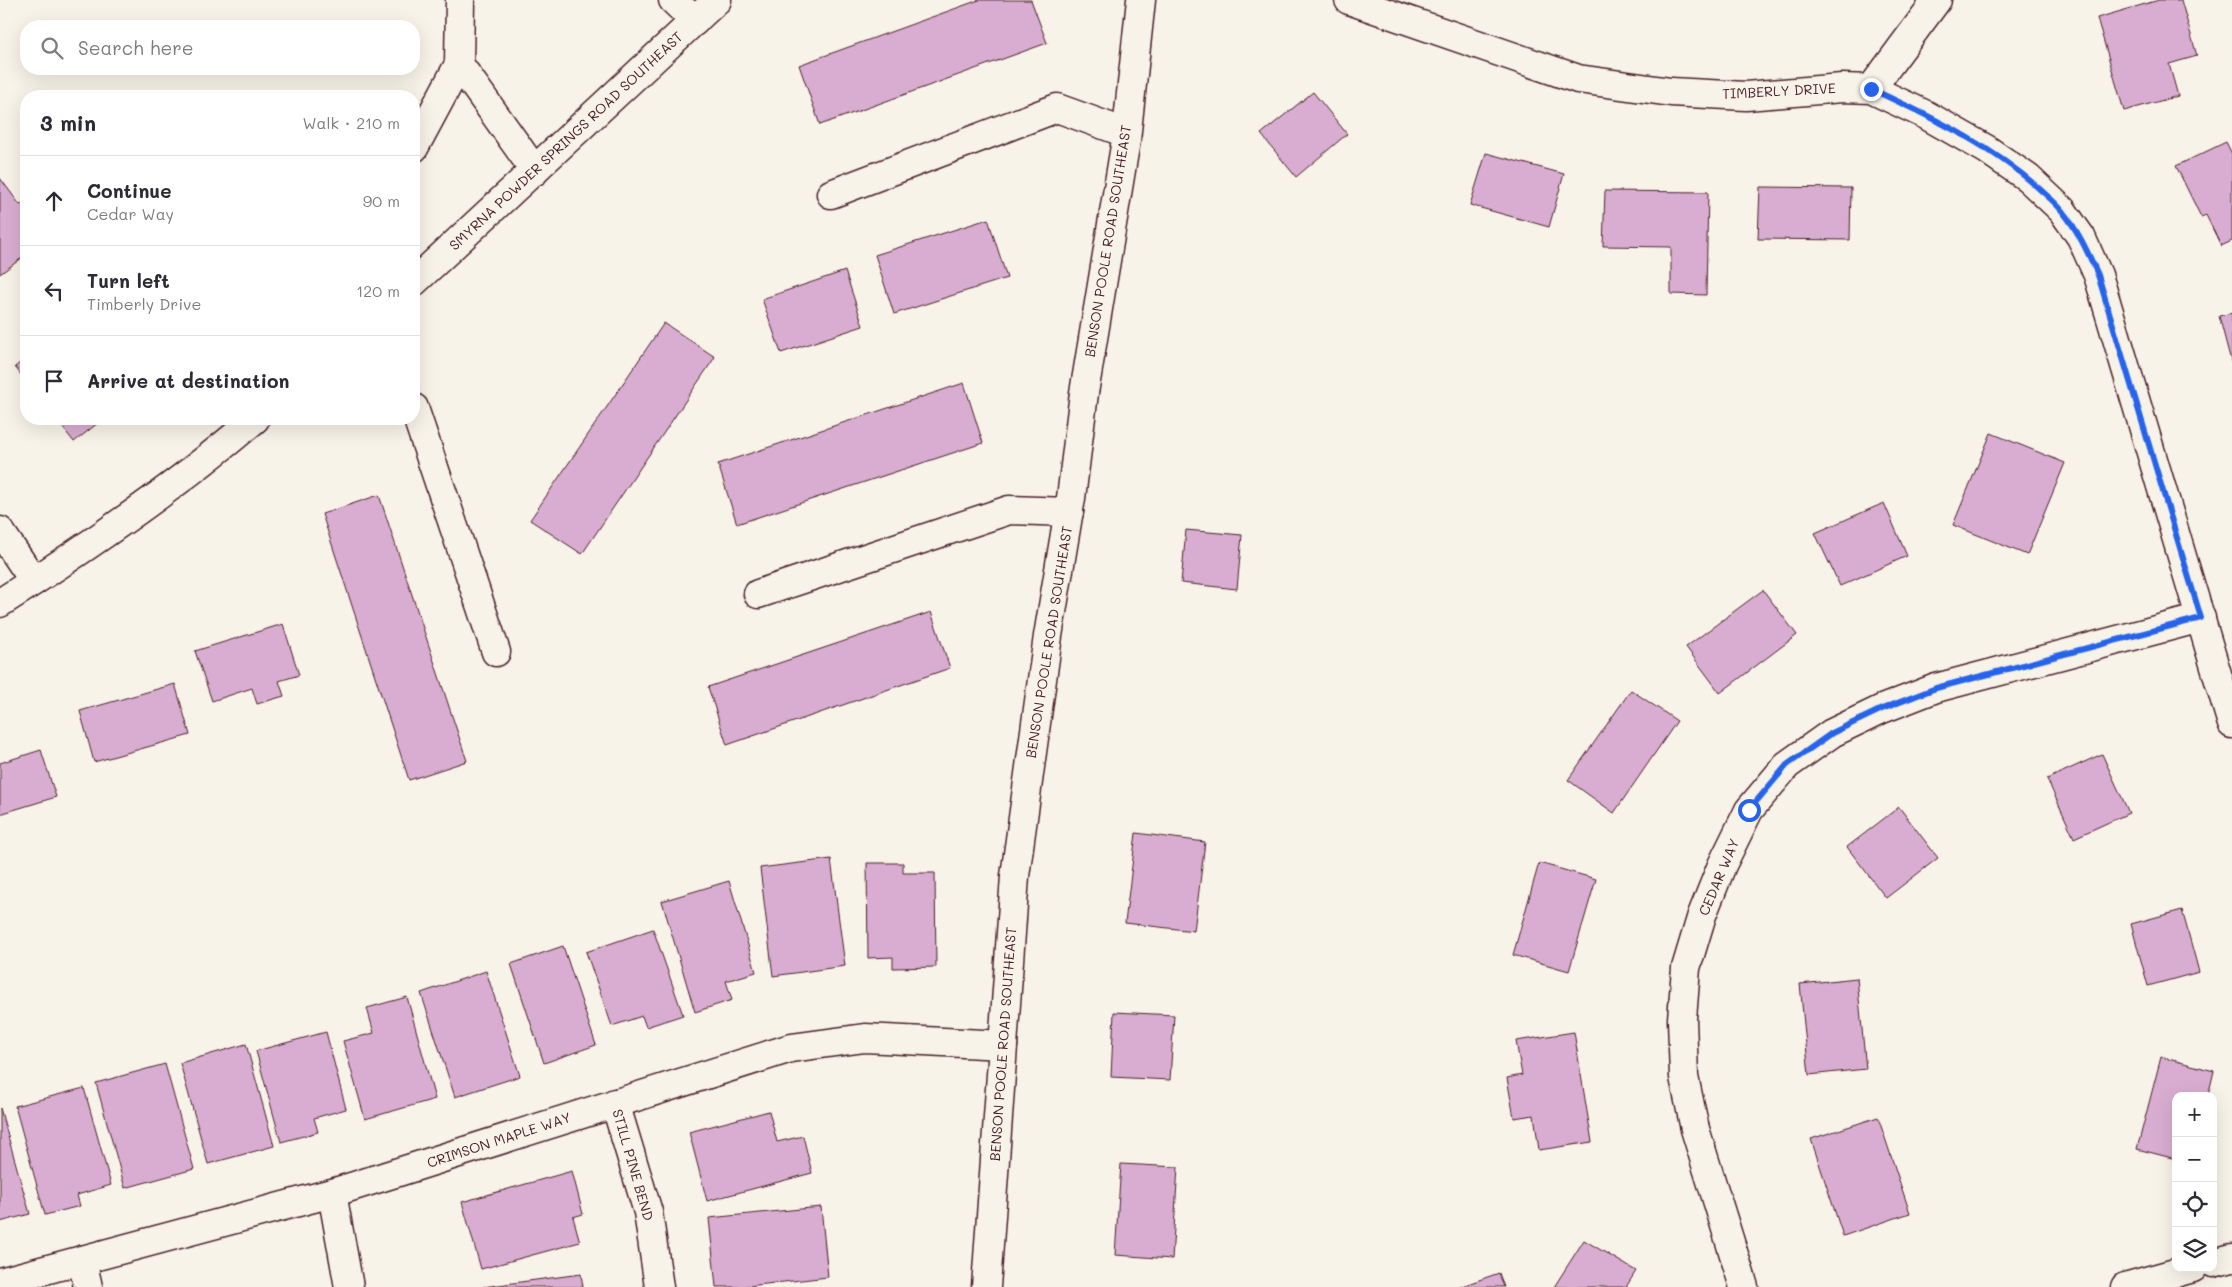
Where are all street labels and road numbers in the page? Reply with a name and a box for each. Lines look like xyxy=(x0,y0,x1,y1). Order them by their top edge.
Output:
street label: SMYRNA POWDER SPRINGS ROAD SOUTHEAST xyxy=(445,27,687,254)
street label: TIMBERLY DRIVE xyxy=(1722,78,1836,103)
street label: BENSON POOLE ROAD SOUTHEAST xyxy=(1080,123,1135,358)
street label: BENSON POOLE ROAD SOUTHEAST xyxy=(1021,524,1076,759)
street label: CEDAR WAY xyxy=(1694,835,1743,918)
street label: BENSON POOLE ROAD SOUTHEAST xyxy=(985,926,1020,1162)
street label: CRIMSON MAPLE WAY xyxy=(424,1107,573,1172)
street label: STILL PINE BEND xyxy=(608,1107,658,1223)

